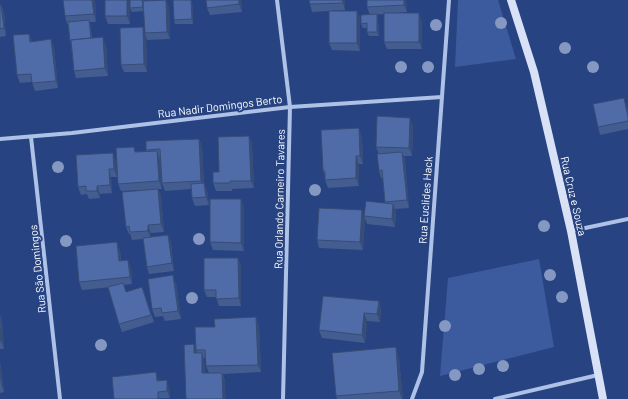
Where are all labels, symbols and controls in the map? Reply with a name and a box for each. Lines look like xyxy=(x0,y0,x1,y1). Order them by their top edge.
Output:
street label: Rua Nadir Domingos Berto xyxy=(157,92,283,120)
street label: Rua Orlando Carneiro Tavares xyxy=(271,129,287,269)
street label: Rua Euclides Hack xyxy=(415,155,435,244)
street label: Rua Cruz e Souza xyxy=(559,155,589,237)
street label: Rua São Domingos xyxy=(26,224,48,314)

